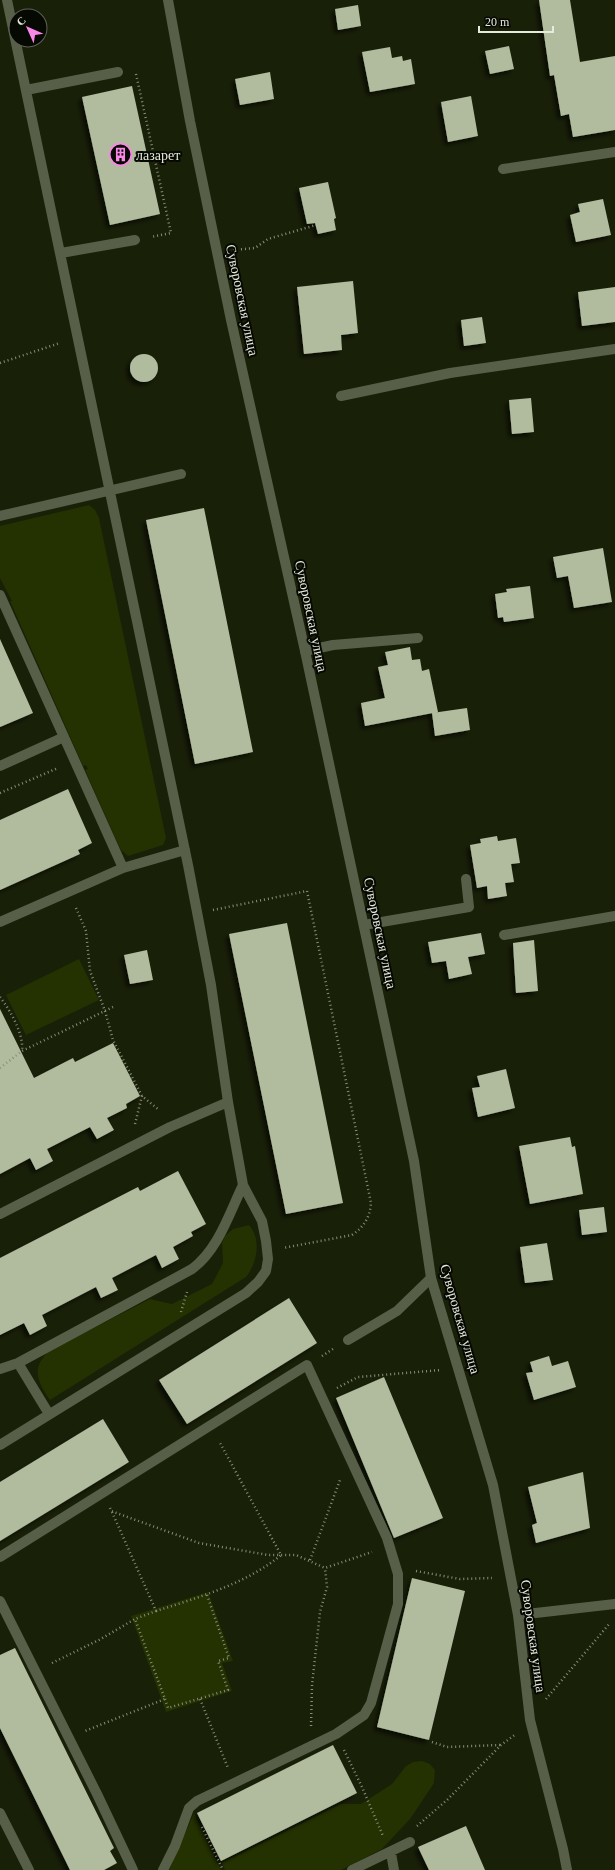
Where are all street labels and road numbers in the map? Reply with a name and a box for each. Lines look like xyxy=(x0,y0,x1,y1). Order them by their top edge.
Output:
street label: Суворовская улица xyxy=(223,243,261,358)
street label: Суворовская улица xyxy=(292,559,330,674)
street label: Суворовская улица xyxy=(361,876,399,991)
street label: Суворовская улица xyxy=(437,1262,483,1376)
street label: Суворовская улица xyxy=(518,1579,548,1694)

